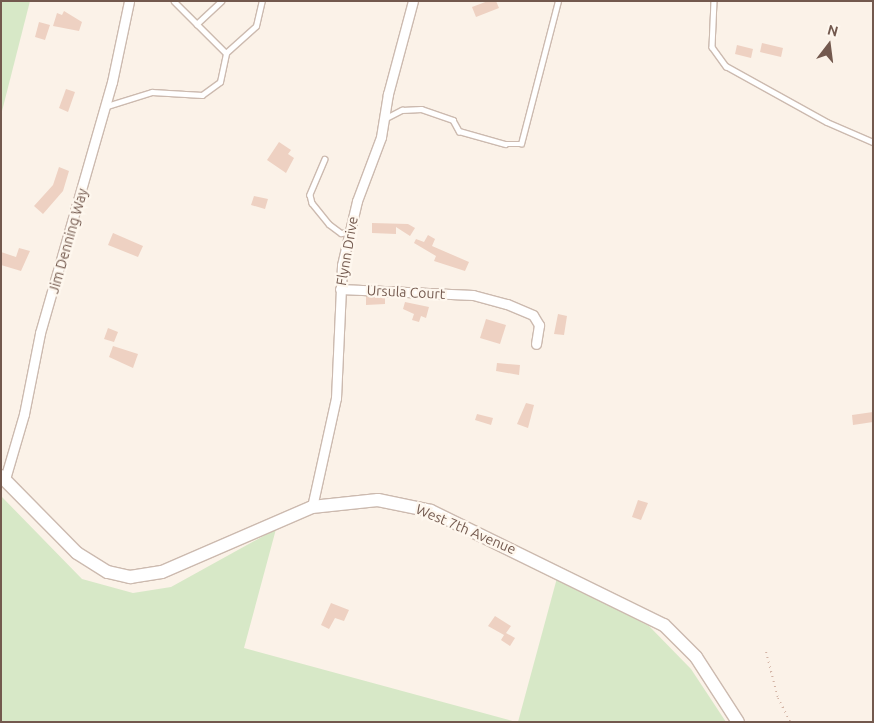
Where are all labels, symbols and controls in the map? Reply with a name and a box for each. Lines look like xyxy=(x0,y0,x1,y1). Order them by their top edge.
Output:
north arrow xyxy=(804,20,854,70)
text: N xyxy=(826,21,840,40)
street label: Jim Denning Way xyxy=(45,187,91,295)
street label: Flynn Drive xyxy=(333,215,361,287)
street label: Ursula Court xyxy=(366,282,446,302)
street label: West 7th Avenue xyxy=(413,500,519,558)

